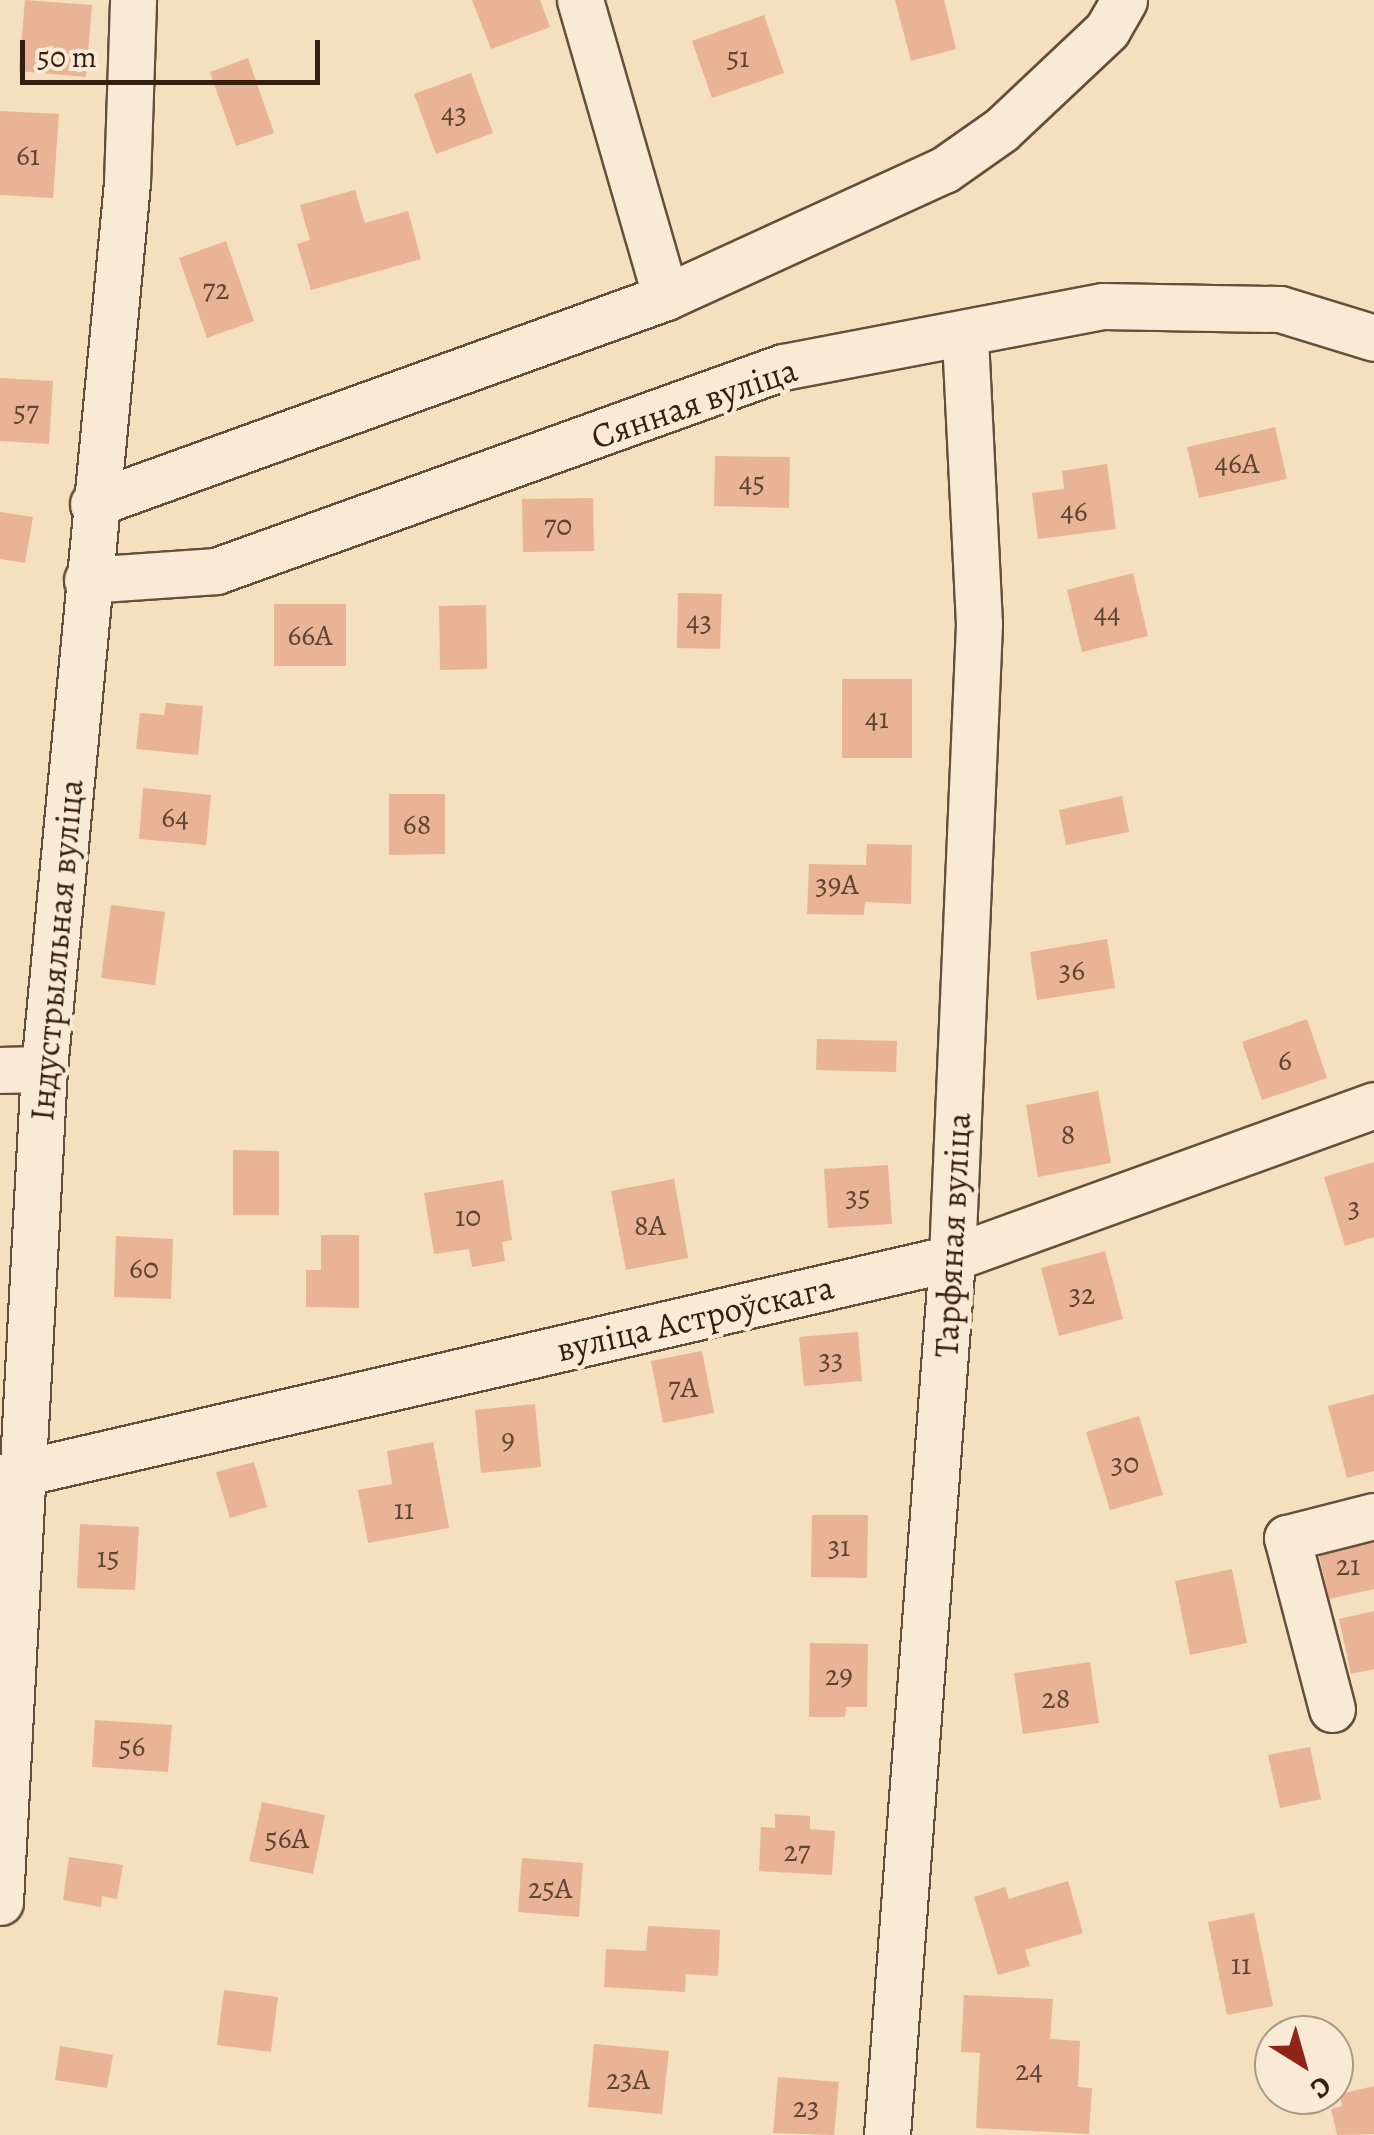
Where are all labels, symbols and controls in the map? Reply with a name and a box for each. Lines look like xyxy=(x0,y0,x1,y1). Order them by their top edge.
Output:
scale bar xyxy=(25,20,325,82)
text: 50 m xyxy=(37,37,97,77)
house number: 51 xyxy=(726,39,750,75)
house number: 43 xyxy=(441,95,467,131)
house number: 61 xyxy=(16,137,40,173)
house number: 72 xyxy=(203,271,229,307)
street label: Сянная вуліца xyxy=(586,348,802,458)
house number: 57 xyxy=(13,393,39,429)
house number: 46А xyxy=(1215,445,1259,481)
house number: 45 xyxy=(739,464,765,500)
house number: 46 xyxy=(1060,493,1088,529)
house number: 70 xyxy=(544,507,572,543)
house number: 44 xyxy=(1093,595,1121,631)
house number: 43 xyxy=(686,603,712,639)
house number: 66А xyxy=(287,617,333,653)
house number: 41 xyxy=(865,700,889,736)
street label: Індустрыяльная вуліца xyxy=(20,777,92,1123)
house number: 64 xyxy=(161,799,189,835)
house number: 68 xyxy=(403,806,431,842)
house number: 39А xyxy=(815,866,859,902)
house number: 36 xyxy=(1059,952,1085,988)
house number: 6 xyxy=(1278,1042,1292,1078)
street label: Тарфяная вуліца xyxy=(925,1112,979,1358)
house number: 8 xyxy=(1061,1116,1075,1152)
house number: 35 xyxy=(845,1178,871,1214)
house number: 3 xyxy=(1348,1189,1360,1225)
house number: 10 xyxy=(455,1198,481,1234)
house number: 8А xyxy=(634,1207,666,1243)
house number: 60 xyxy=(129,1250,159,1286)
street label: вуліца Астроўскага xyxy=(552,1266,838,1370)
house number: 32 xyxy=(1069,1276,1095,1312)
house number: 33 xyxy=(819,1341,843,1377)
house number: 7А xyxy=(668,1369,698,1405)
house number: 9 xyxy=(501,1421,515,1457)
house number: 30 xyxy=(1111,1445,1139,1481)
house number: 11 xyxy=(394,1491,414,1527)
house number: 31 xyxy=(828,1528,850,1564)
house number: 15 xyxy=(96,1539,120,1575)
house number: 21 xyxy=(1336,1547,1360,1583)
house number: 29 xyxy=(825,1657,853,1693)
house number: 28 xyxy=(1042,1680,1070,1716)
house number: 56 xyxy=(119,1728,145,1764)
house number: 56А xyxy=(265,1820,309,1856)
house number: 27 xyxy=(784,1833,810,1869)
house number: 25А xyxy=(528,1870,572,1906)
house number: 11 xyxy=(1231,1946,1251,1982)
north arrow xyxy=(1254,2015,1354,2115)
house number: 24 xyxy=(1015,2052,1043,2088)
house number: 23А xyxy=(606,2061,650,2097)
text: С xyxy=(1303,2067,1339,2108)
house number: 23 xyxy=(793,2089,819,2125)

